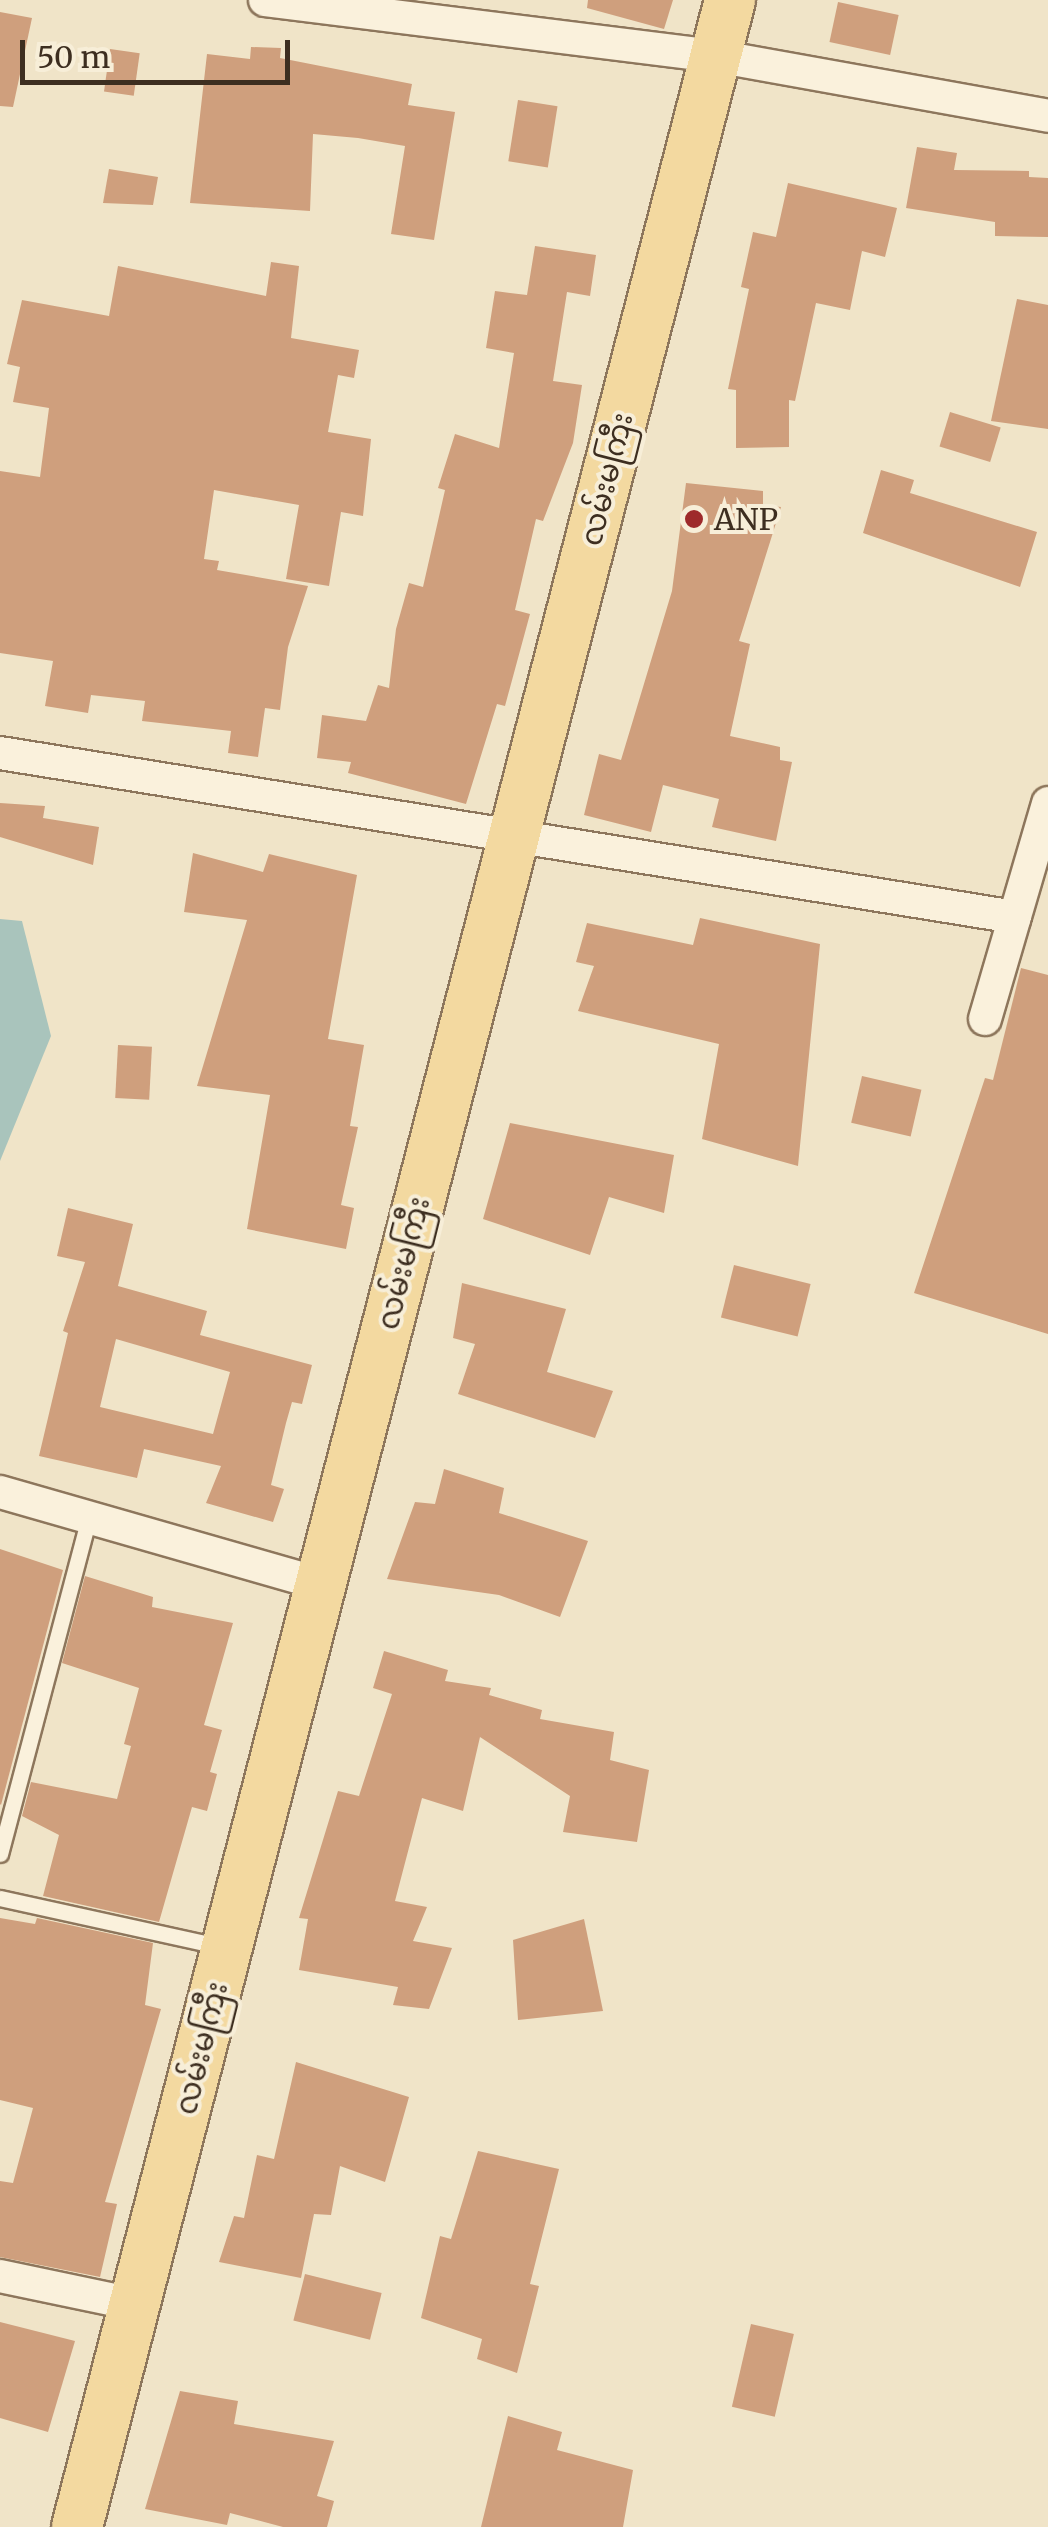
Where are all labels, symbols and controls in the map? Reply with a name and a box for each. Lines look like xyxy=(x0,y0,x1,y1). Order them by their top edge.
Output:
scale bar xyxy=(25,20,295,82)
text: 50 m xyxy=(37,38,110,76)
street label: လမ်းမကြီး xyxy=(572,409,640,549)
place label: ANP xyxy=(714,501,778,537)
marker: ANP xyxy=(683,508,705,530)
street label: လမ်းမကြီး xyxy=(369,1193,437,1333)
street label: လမ်းမကြီး xyxy=(167,1978,235,2118)

